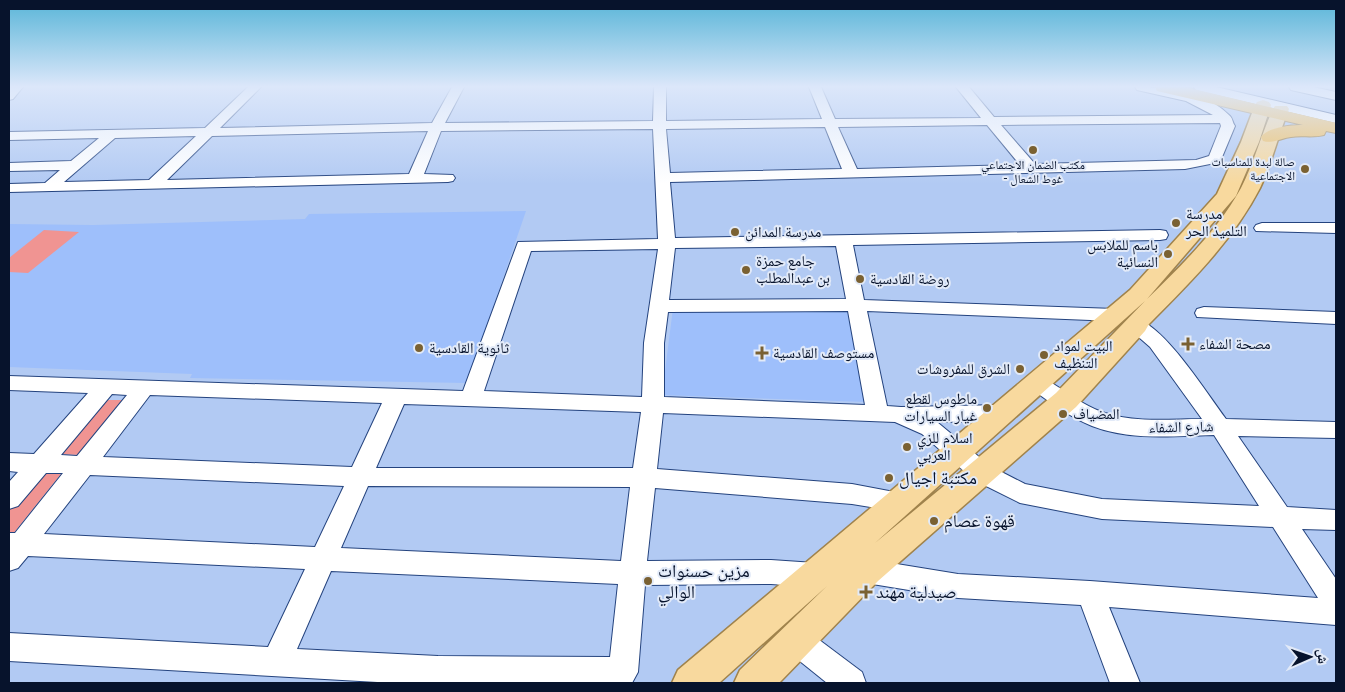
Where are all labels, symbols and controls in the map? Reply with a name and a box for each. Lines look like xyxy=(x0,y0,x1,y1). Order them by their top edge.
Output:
marker: مكتب الضمان الاجتماعي - غوط الشعال xyxy=(1027,144,1039,156)
place label: صالة لبدة للمناسبات الاجتماعية xyxy=(1212,155,1295,183)
place label: مكتب الضمان الاجتماعي - غوط الشعال xyxy=(981,158,1085,186)
marker: صالة لبدة للمناسبات الاجتماعية xyxy=(1299,163,1311,175)
place label: مدرسة التلميذ الحر xyxy=(1185,205,1247,240)
marker: مدرسة التلميذ الحر xyxy=(1170,217,1182,229)
place label: مدرسة المدائن xyxy=(745,223,822,242)
marker: مدرسة المدائن xyxy=(729,226,741,238)
place label: باسم للملابس النسائية xyxy=(1087,236,1158,271)
marker: باسم للملابس النسائية xyxy=(1162,248,1174,260)
place label: جامع حمزة بن عبدالمطلب xyxy=(756,252,830,288)
marker: جامع حمزة بن عبدالمطلب xyxy=(740,264,752,276)
place label: روضة القادسية xyxy=(870,270,950,288)
marker: روضة القادسية xyxy=(854,273,866,285)
place label: مصحة الشفاء xyxy=(1199,335,1271,353)
place label: البيت لمواد التنظيف xyxy=(1054,337,1113,372)
marker: مصحة الشفاء xyxy=(1181,337,1195,351)
place label: ثانوية القادسية xyxy=(429,339,509,357)
marker: ثانوية القادسية xyxy=(413,342,425,354)
place label: مستوصف القادسية xyxy=(773,344,875,362)
marker: مستوصف القادسية xyxy=(755,346,769,360)
marker: البيت لمواد التنظيف xyxy=(1038,349,1050,361)
place label: الشرق للمفروشات xyxy=(917,360,1010,379)
marker: الشرق للمفروشات xyxy=(1014,363,1026,375)
place label: ماطوس لقطع غيار السيارات xyxy=(904,390,977,425)
marker: ماطوس لقطع غيار السيارات xyxy=(981,402,993,414)
place label: المضياف xyxy=(1073,405,1120,423)
marker: المضياف xyxy=(1057,408,1069,420)
street label: شارع الشفاء xyxy=(1148,417,1214,438)
place label: اسلام للزي العربي xyxy=(917,429,973,467)
marker: اسلام للزي العربي xyxy=(901,441,913,453)
place label: مكتبة اجيال xyxy=(899,467,977,489)
marker: مكتبة اجيال xyxy=(883,472,895,484)
place label: قهوة عصام xyxy=(944,510,1015,533)
marker: قهوة عصام xyxy=(928,515,940,527)
place label: مزين حسنوات الوالي xyxy=(658,560,750,607)
marker: مزين حسنوات الوالي xyxy=(642,575,654,587)
place label: صيدلية مهند xyxy=(876,581,957,603)
marker: صيدلية مهند xyxy=(860,586,872,598)
north arrow xyxy=(1285,632,1335,682)
text: ش xyxy=(1314,649,1331,664)

